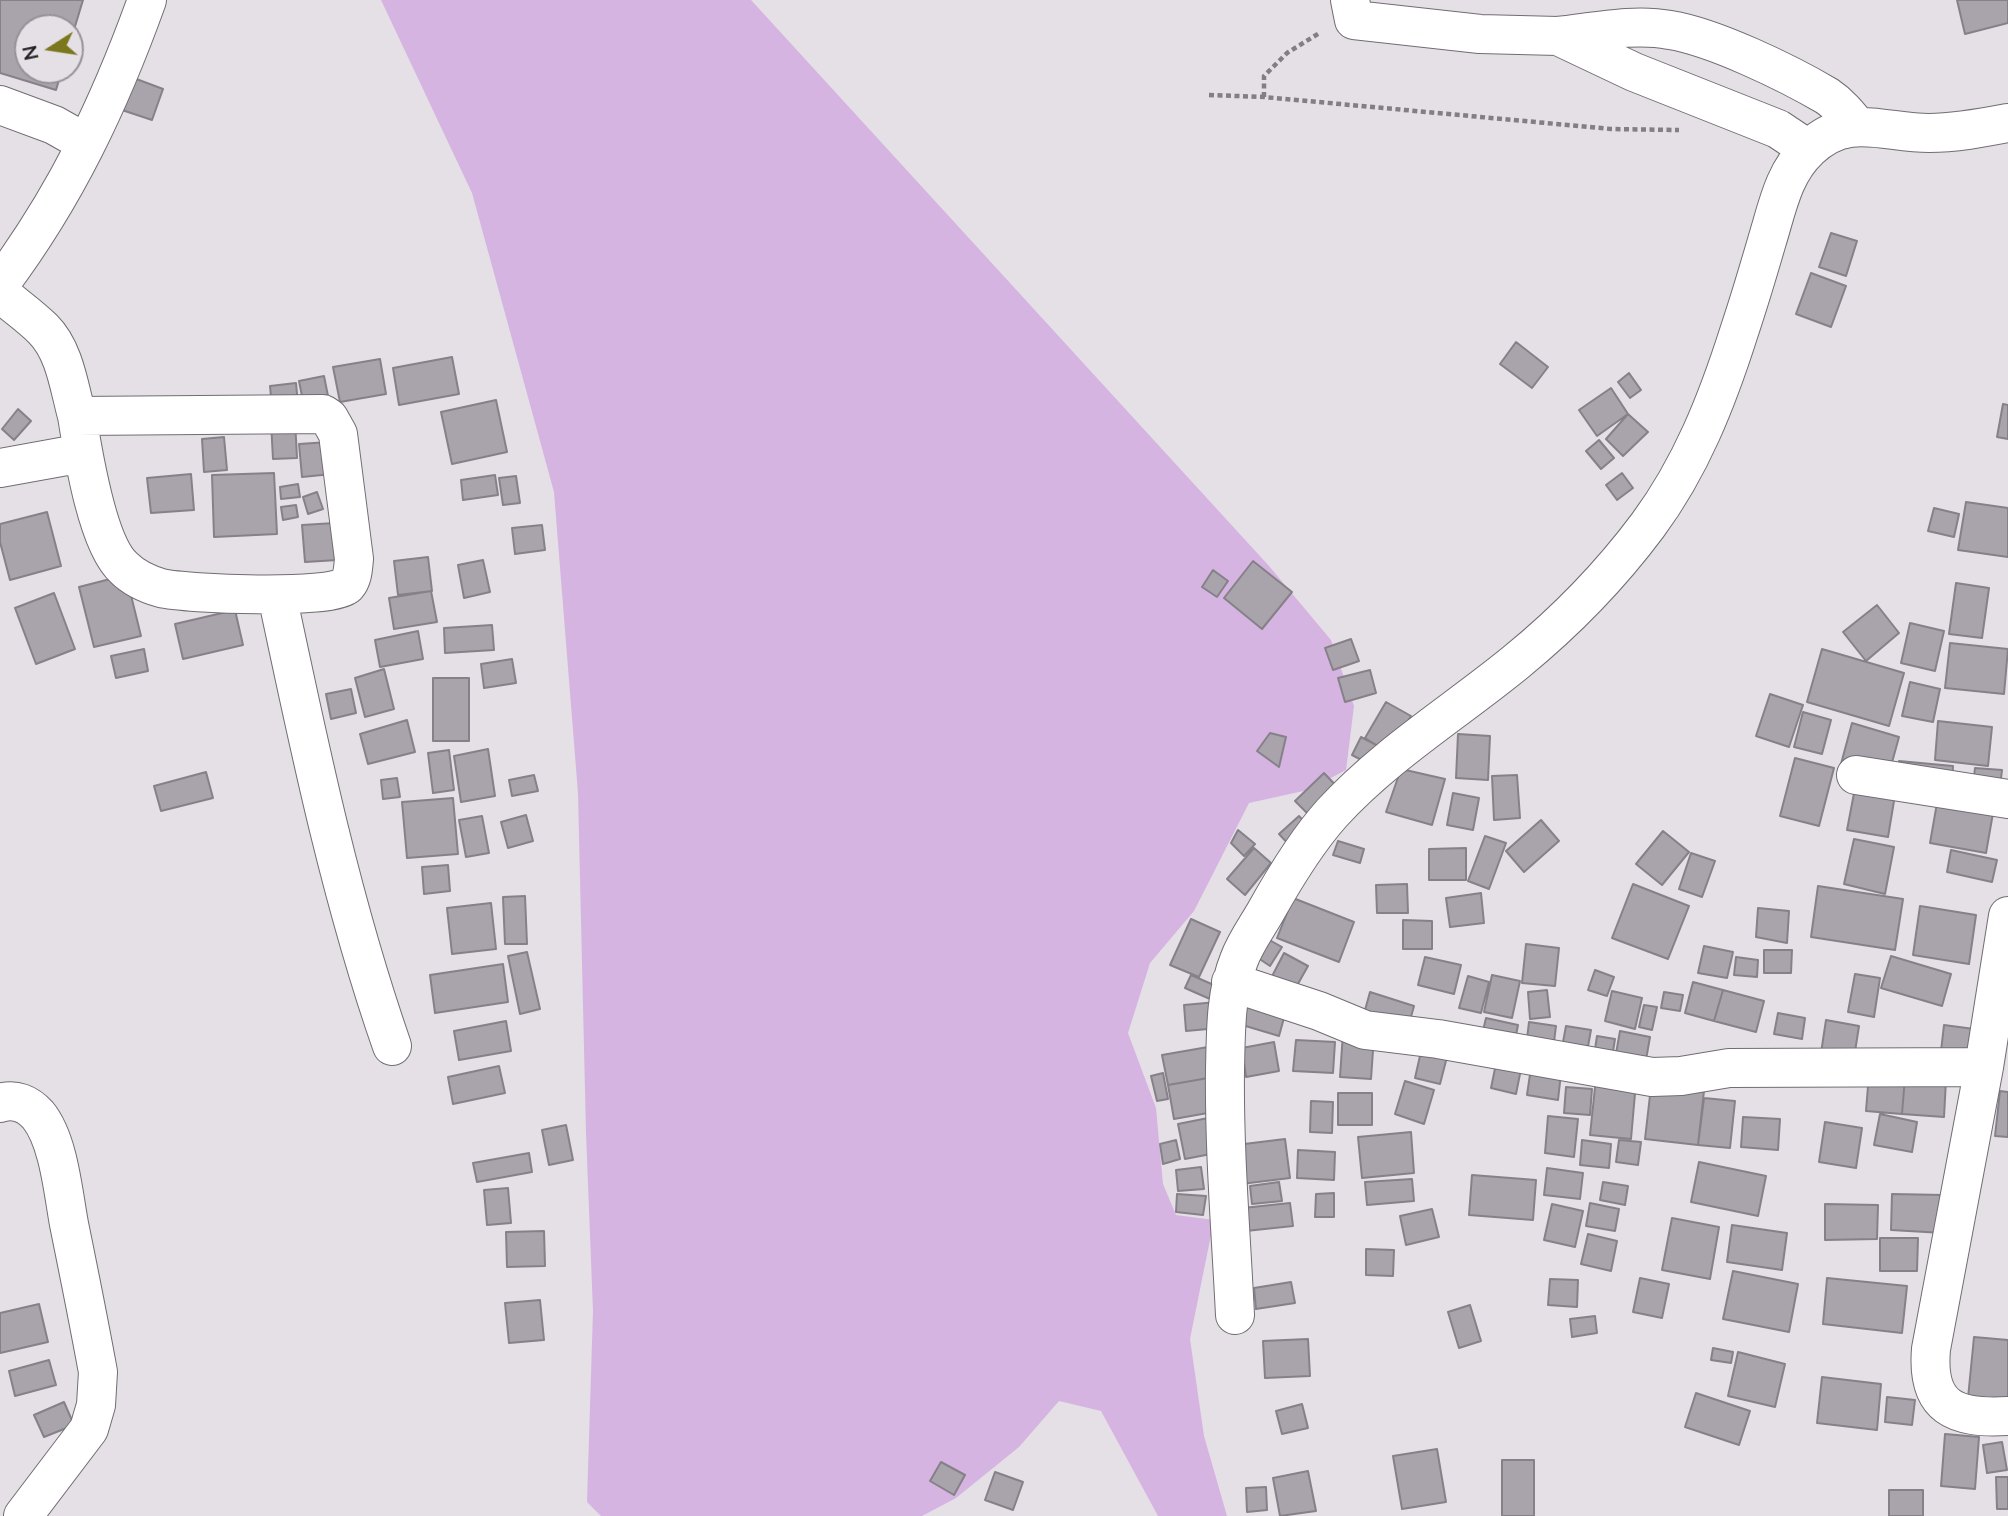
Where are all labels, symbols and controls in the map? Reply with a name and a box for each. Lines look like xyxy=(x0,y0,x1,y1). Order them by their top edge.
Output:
north arrow xyxy=(14,14,84,84)
text: N xyxy=(17,44,43,63)

